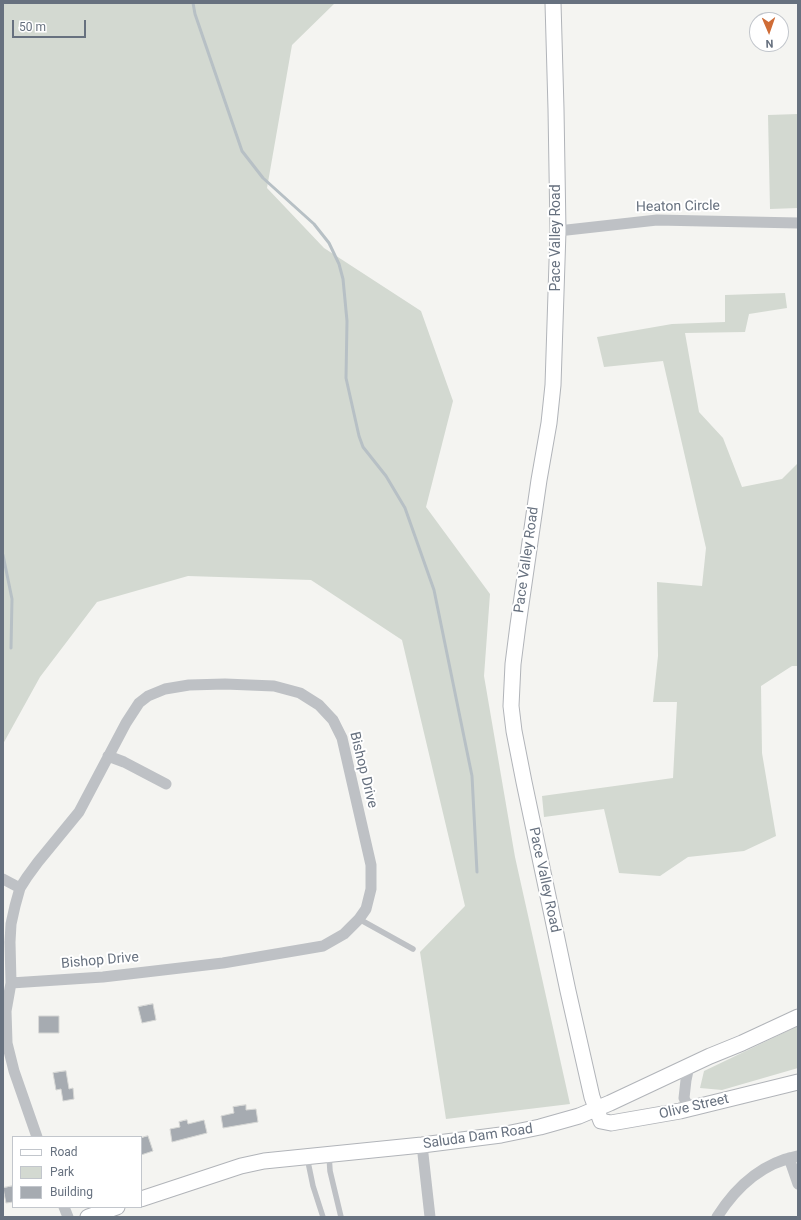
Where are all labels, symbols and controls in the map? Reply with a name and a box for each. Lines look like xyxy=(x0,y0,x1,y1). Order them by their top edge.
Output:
scale bar xyxy=(14,12,88,38)
north arrow xyxy=(749,12,789,52)
text: 50 m xyxy=(19,20,46,34)
text: N xyxy=(765,37,774,50)
street label: Pace Valley Road xyxy=(548,184,564,292)
street label: Heaton Circle xyxy=(636,198,720,216)
street label: Pace Valley Road xyxy=(511,506,543,614)
street label: Bishop Drive xyxy=(345,730,381,810)
street label: Pace Valley Road xyxy=(525,826,563,934)
street label: Bishop Drive xyxy=(60,949,140,973)
street label: Olive Street xyxy=(658,1091,730,1123)
street label: Saluda Dam Road xyxy=(422,1121,534,1153)
legend xyxy=(12,1136,142,1208)
text: Road xyxy=(50,1145,78,1159)
text: Park xyxy=(50,1165,74,1179)
text: Building xyxy=(50,1185,93,1199)

